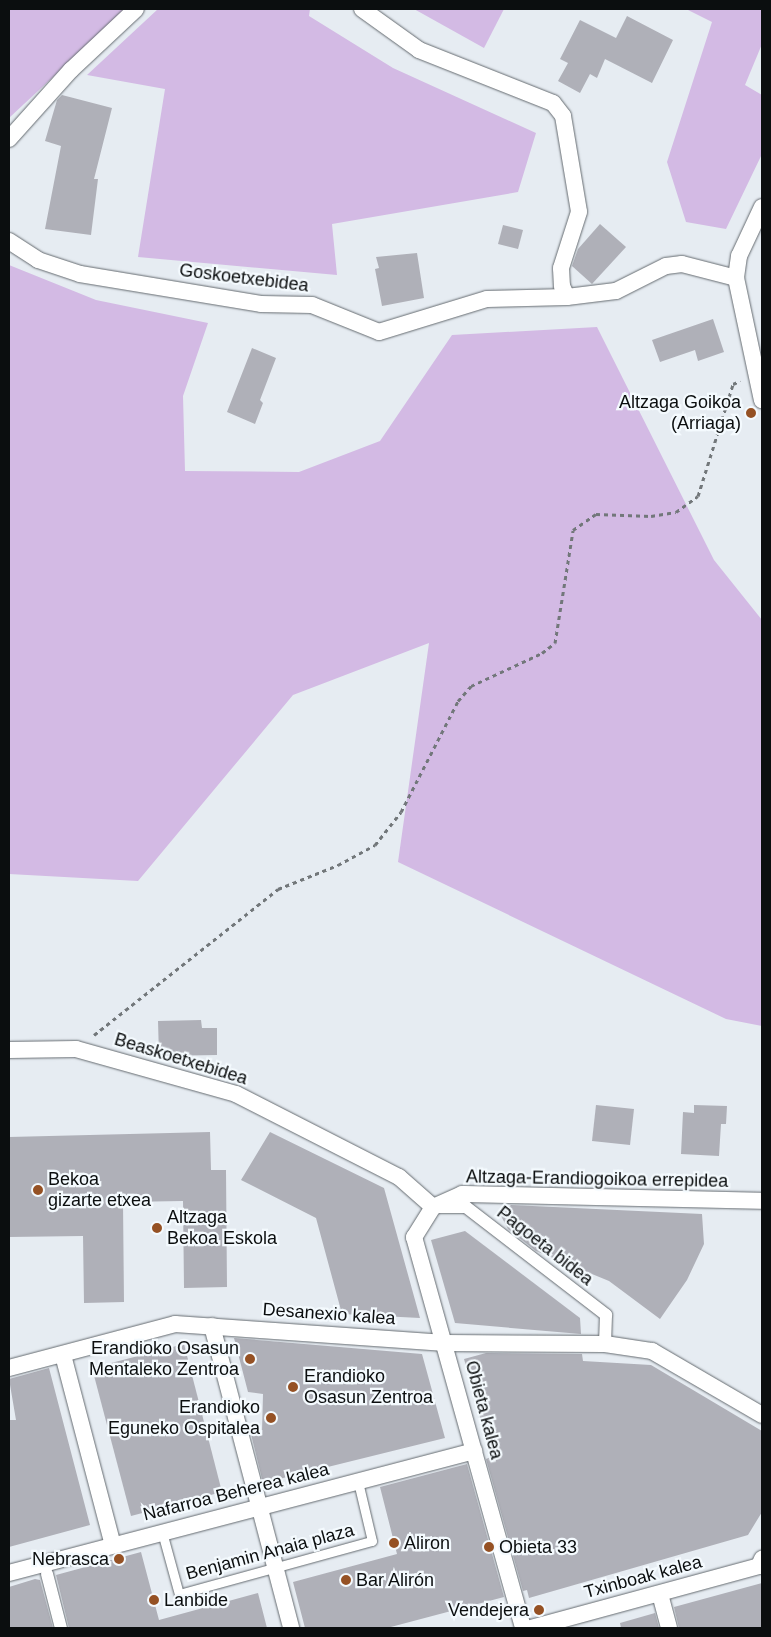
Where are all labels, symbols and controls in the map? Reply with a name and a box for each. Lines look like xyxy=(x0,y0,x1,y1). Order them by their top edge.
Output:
street label: Goskoetxebidea xyxy=(178,259,310,297)
place label: Altzaga Goikoa (Arriaga) xyxy=(619,392,741,434)
marker: Altzaga Goikoa (Arriaga) xyxy=(745,407,757,419)
street label: Beaskoetxebidea xyxy=(112,1028,250,1090)
street label: Altzaga-Erandiogoikoa errepidea xyxy=(466,1166,728,1192)
place label: Bekoa gizarte etxea xyxy=(48,1169,151,1212)
marker: Bekoa gizarte etxea xyxy=(32,1184,44,1196)
street label: Pagoeta bidea xyxy=(493,1202,597,1290)
place label: Altzaga Bekoa Eskola xyxy=(167,1207,277,1250)
marker: Altzaga Bekoa Eskola xyxy=(151,1222,163,1234)
street label: Desanexio kalea xyxy=(262,1299,396,1329)
place label: Erandioko Osasun Mentaleko Zentroa xyxy=(89,1338,239,1380)
marker: Erandioko Osasun Mentaleko Zentroa xyxy=(243,1352,257,1366)
street label: Obieta kalea xyxy=(460,1358,508,1462)
place label: Erandioko Osasun Zentroa xyxy=(304,1366,433,1408)
marker: Erandioko Osasun Zentroa xyxy=(286,1380,300,1394)
place label: Erandioko Eguneko Ospitalea xyxy=(108,1397,260,1440)
marker: Erandioko Eguneko Ospitalea xyxy=(264,1411,278,1425)
street label: Nafarroa Beherea kalea xyxy=(141,1458,331,1526)
street label: Benjamin Anaia plaza xyxy=(183,1519,357,1585)
place label: Aliron xyxy=(404,1532,450,1554)
place label: Obieta 33 xyxy=(499,1536,577,1558)
marker: Aliron xyxy=(388,1537,400,1549)
marker: Obieta 33 xyxy=(483,1541,495,1553)
place label: Nebrasca xyxy=(32,1548,109,1570)
street label: Txinboak kalea xyxy=(582,1551,704,1603)
marker: Nebrasca xyxy=(113,1553,125,1565)
place label: Bar Alirón xyxy=(356,1569,435,1591)
marker: Bar Alirón xyxy=(340,1574,352,1586)
place label: Lanbide xyxy=(164,1589,228,1611)
marker: Lanbide xyxy=(148,1594,160,1606)
place label: Vendejera xyxy=(448,1599,529,1621)
marker: Vendejera xyxy=(533,1604,545,1616)

